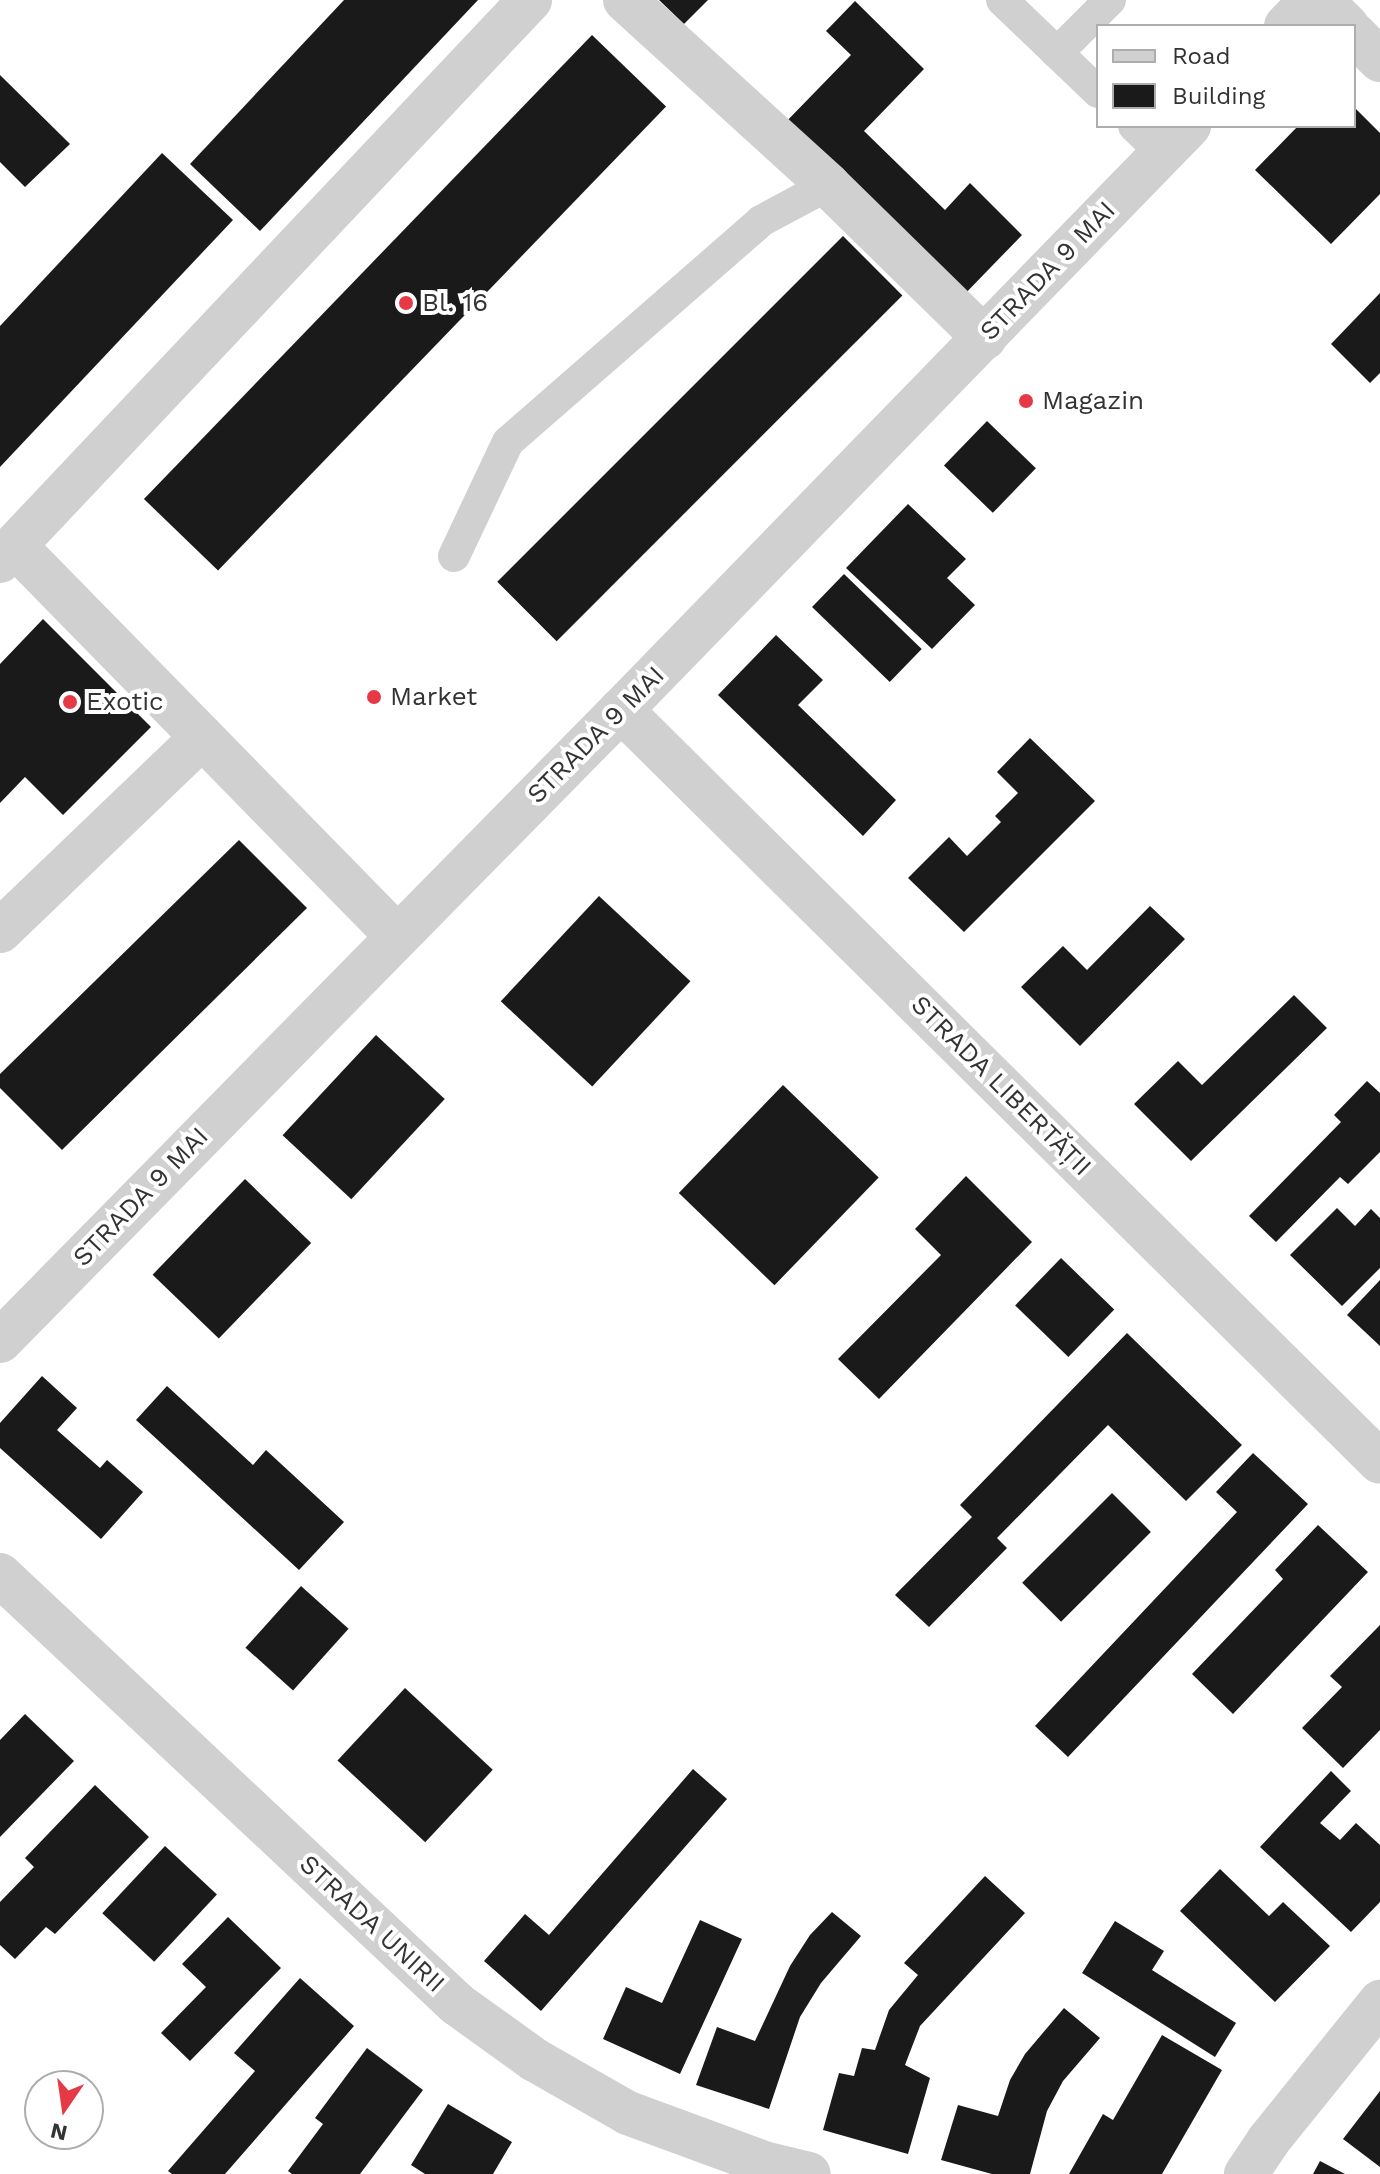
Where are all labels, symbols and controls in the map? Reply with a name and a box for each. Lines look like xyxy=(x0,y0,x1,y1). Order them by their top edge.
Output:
legend xyxy=(1096,24,1356,128)
text: Road xyxy=(1172,42,1231,70)
text: Building xyxy=(1172,82,1265,110)
street label: STRADA 9 MAI xyxy=(973,195,1123,347)
place label: Bl. 16 xyxy=(422,287,489,319)
marker: Bl. 16 xyxy=(397,294,415,312)
place label: Magazin xyxy=(1042,385,1144,417)
marker: Magazin xyxy=(1017,392,1035,410)
street label: STRADA 9 MAI xyxy=(521,660,671,810)
place label: Market xyxy=(390,681,477,713)
place label: Exotic xyxy=(86,686,164,718)
marker: Market xyxy=(365,688,383,706)
marker: Exotic xyxy=(61,693,79,711)
street label: STRADA LIBERTĂȚII xyxy=(904,989,1098,1183)
street label: STRADA 9 MAI xyxy=(66,1121,216,1273)
street label: STRADA UNIRII xyxy=(293,1848,451,2000)
north arrow xyxy=(24,2070,104,2150)
text: N xyxy=(48,2118,70,2146)

